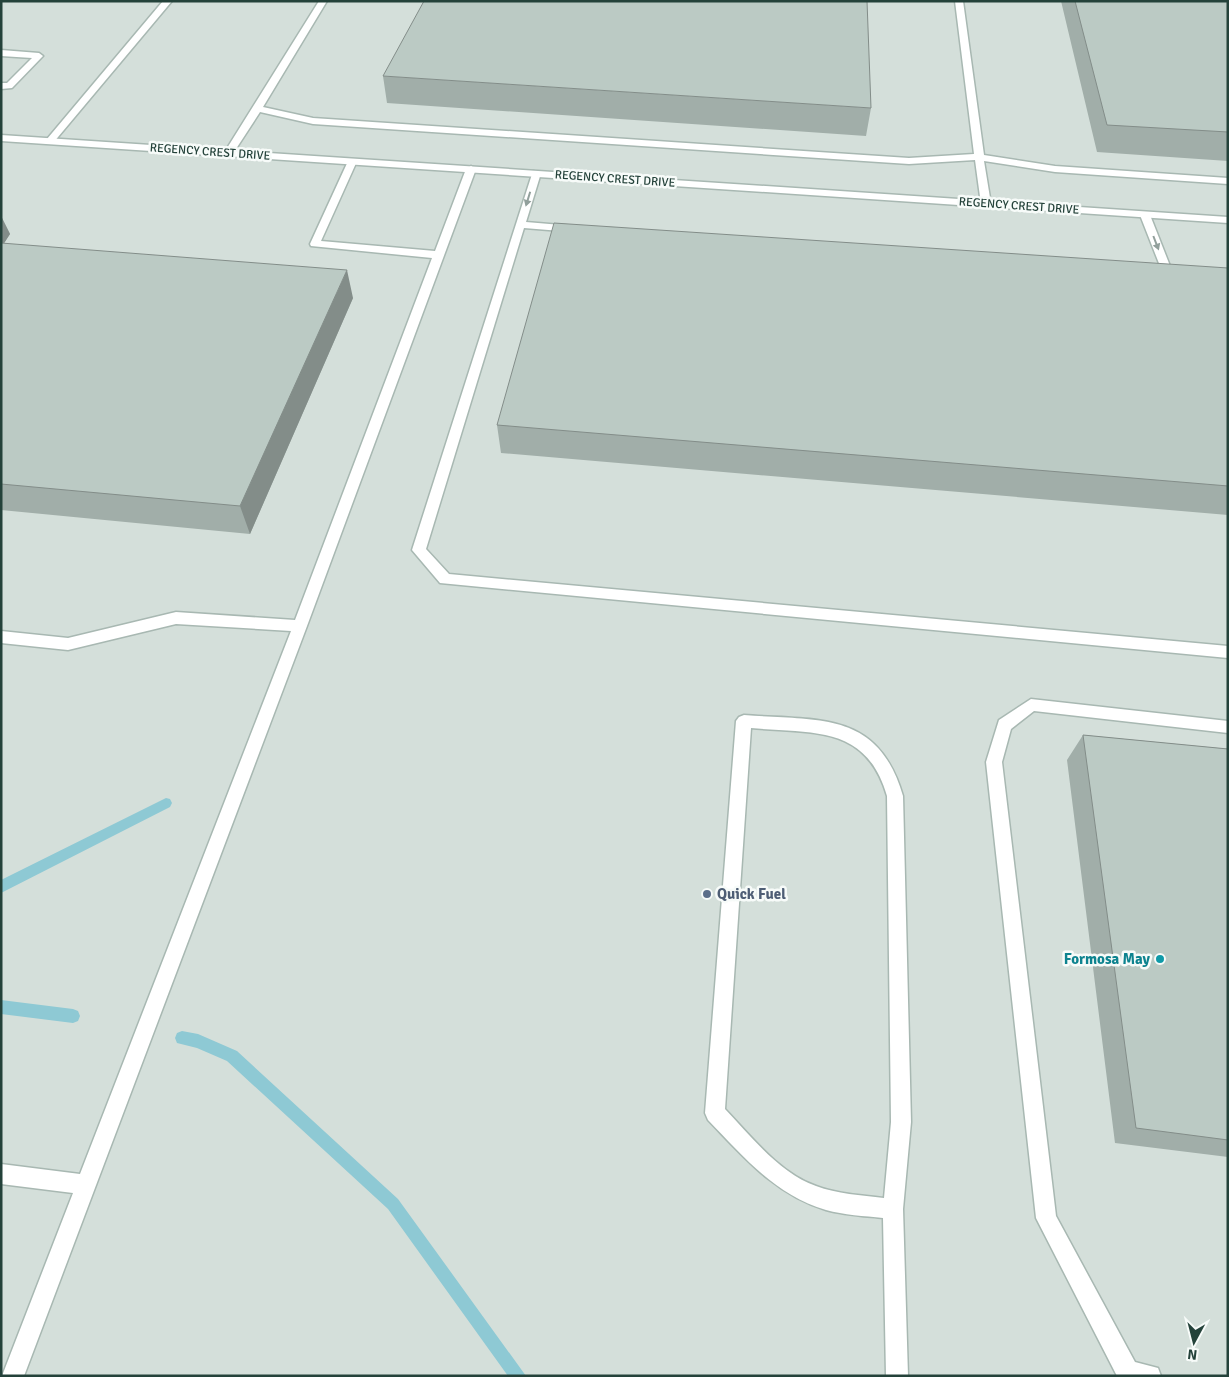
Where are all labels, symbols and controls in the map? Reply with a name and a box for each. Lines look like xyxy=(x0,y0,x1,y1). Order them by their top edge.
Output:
street label: REGENCY CREST DRIVE xyxy=(149,140,271,164)
street label: REGENCY CREST DRIVE xyxy=(554,167,676,191)
one-way arrow xyxy=(524,192,532,207)
street label: REGENCY CREST DRIVE xyxy=(958,194,1080,218)
one-way arrow xyxy=(1152,236,1160,251)
place label: Quick Fuel xyxy=(717,885,786,903)
marker: Quick Fuel xyxy=(701,888,713,900)
place label: Formosa May xyxy=(1064,950,1151,968)
marker: Formosa May xyxy=(1154,953,1166,965)
north arrow xyxy=(1169,1317,1219,1367)
text: N xyxy=(1187,1345,1198,1363)

